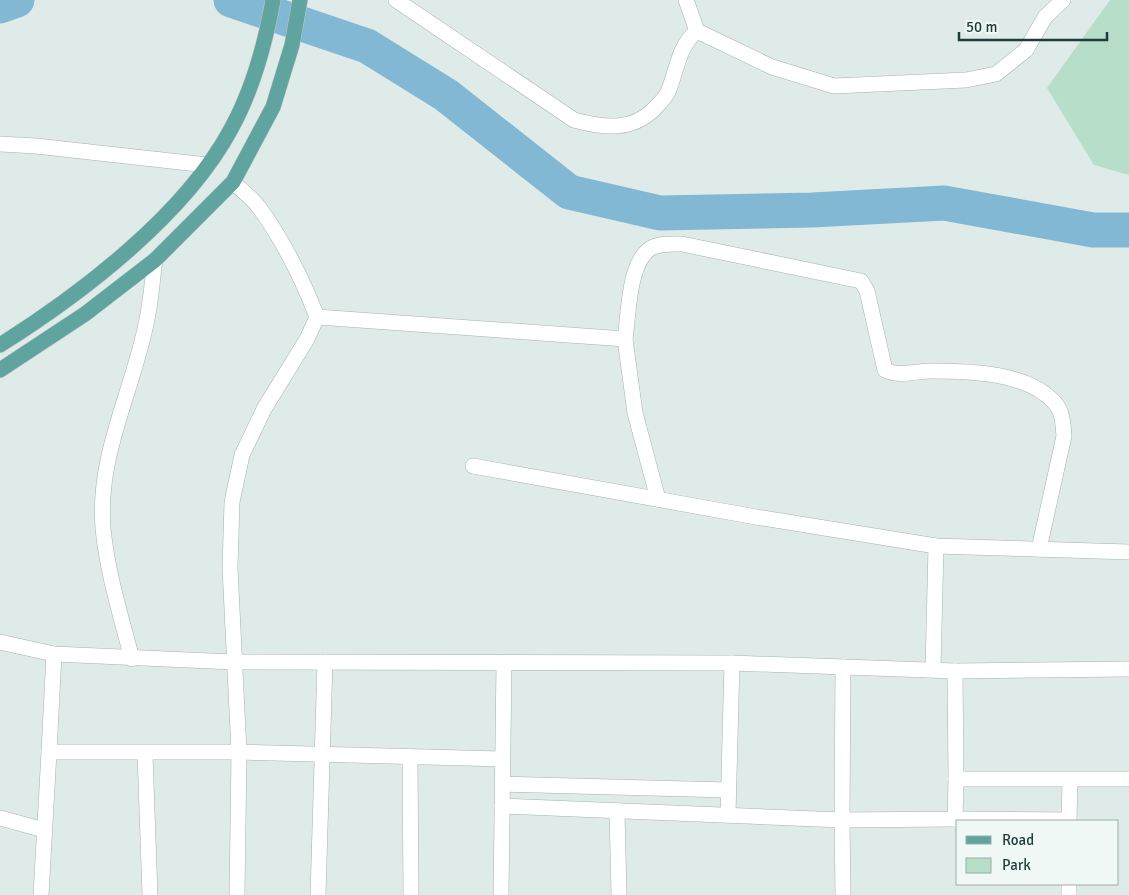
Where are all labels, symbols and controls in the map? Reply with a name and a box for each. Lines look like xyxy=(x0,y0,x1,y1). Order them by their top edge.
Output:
scale bar xyxy=(959,10,1106,42)
text: 50 m xyxy=(966,18,997,36)
legend xyxy=(956,820,1119,885)
text: Road xyxy=(1002,831,1034,849)
text: Park xyxy=(1002,856,1031,874)

